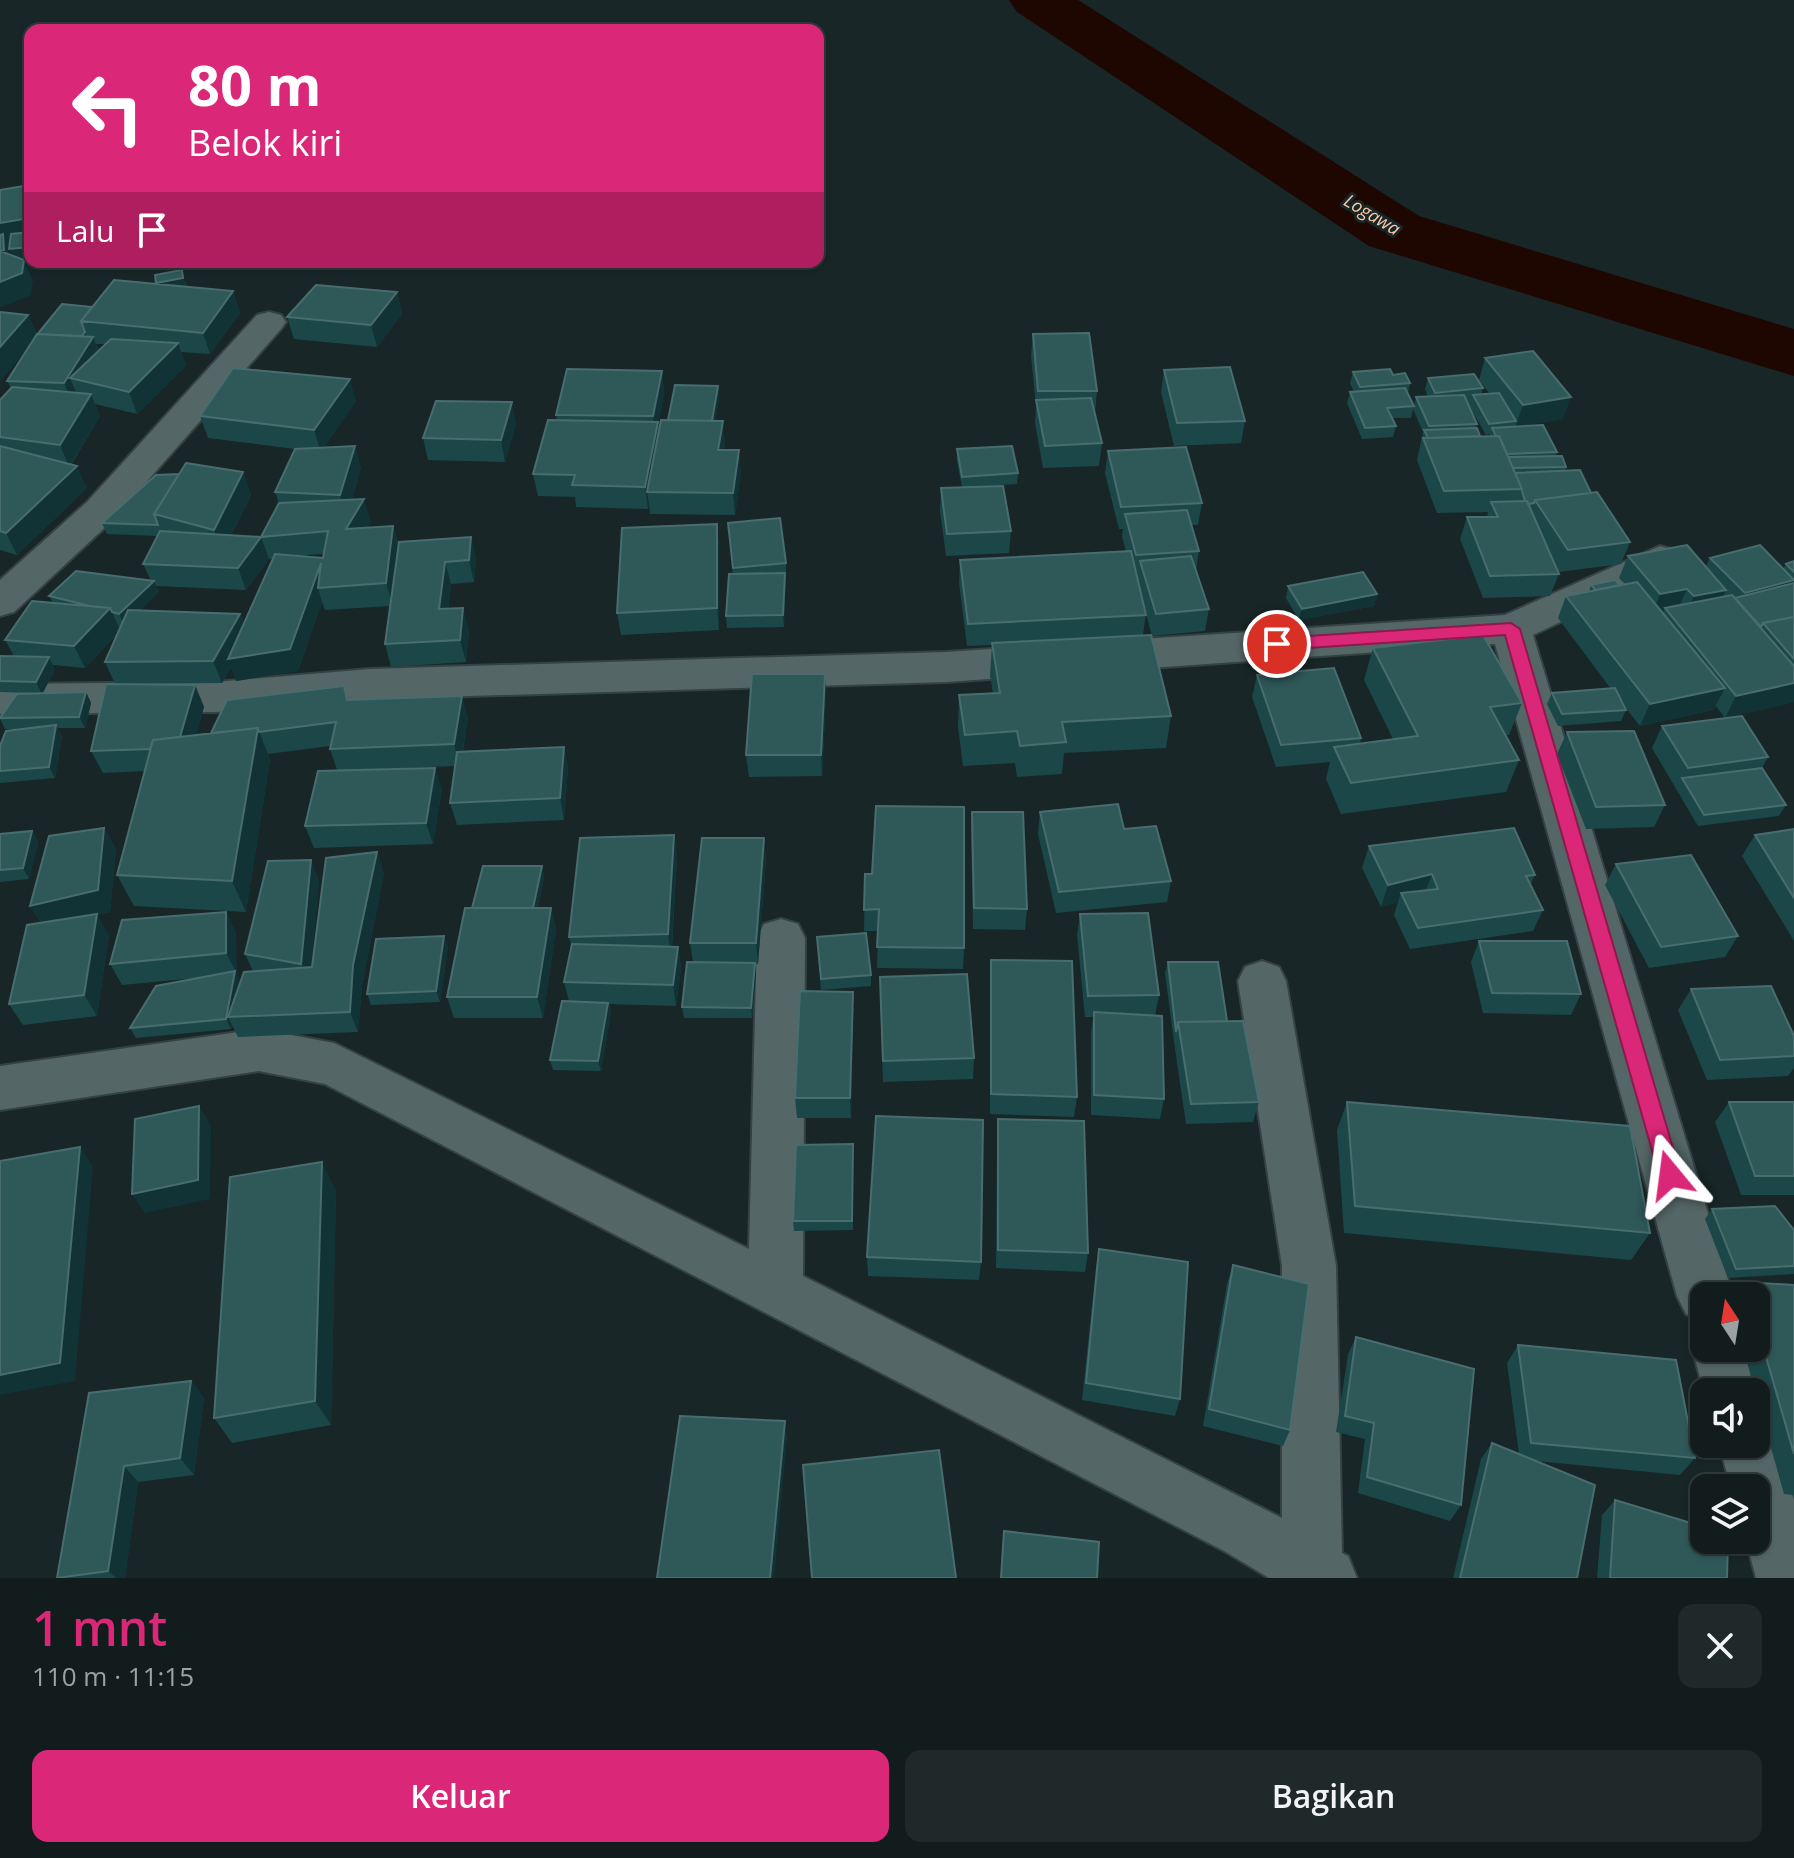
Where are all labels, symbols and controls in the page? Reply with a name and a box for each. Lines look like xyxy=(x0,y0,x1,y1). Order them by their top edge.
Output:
text: 80 m xyxy=(188,46,322,122)
icon: left xyxy=(56,56,160,160)
text: Belok kiri xyxy=(188,118,342,167)
water label: Logawa xyxy=(1340,188,1405,240)
icon: arrive xyxy=(130,208,174,252)
text: Lalu xyxy=(56,210,114,251)
pin xyxy=(1243,610,1311,678)
icon: arrive xyxy=(1255,622,1299,666)
position arrow xyxy=(1628,1133,1712,1217)
north arrow xyxy=(1690,1282,1770,1362)
map controls xyxy=(1690,1282,1770,1554)
button: sound xyxy=(1690,1378,1770,1458)
button: layers xyxy=(1690,1474,1770,1554)
text: 1 mnt xyxy=(32,1595,167,1660)
button: close xyxy=(1678,1604,1762,1688)
text: 110 m · 11:15 xyxy=(32,1658,194,1694)
button: Keluar xyxy=(32,1750,889,1842)
button: Bagikan xyxy=(905,1750,1762,1842)

